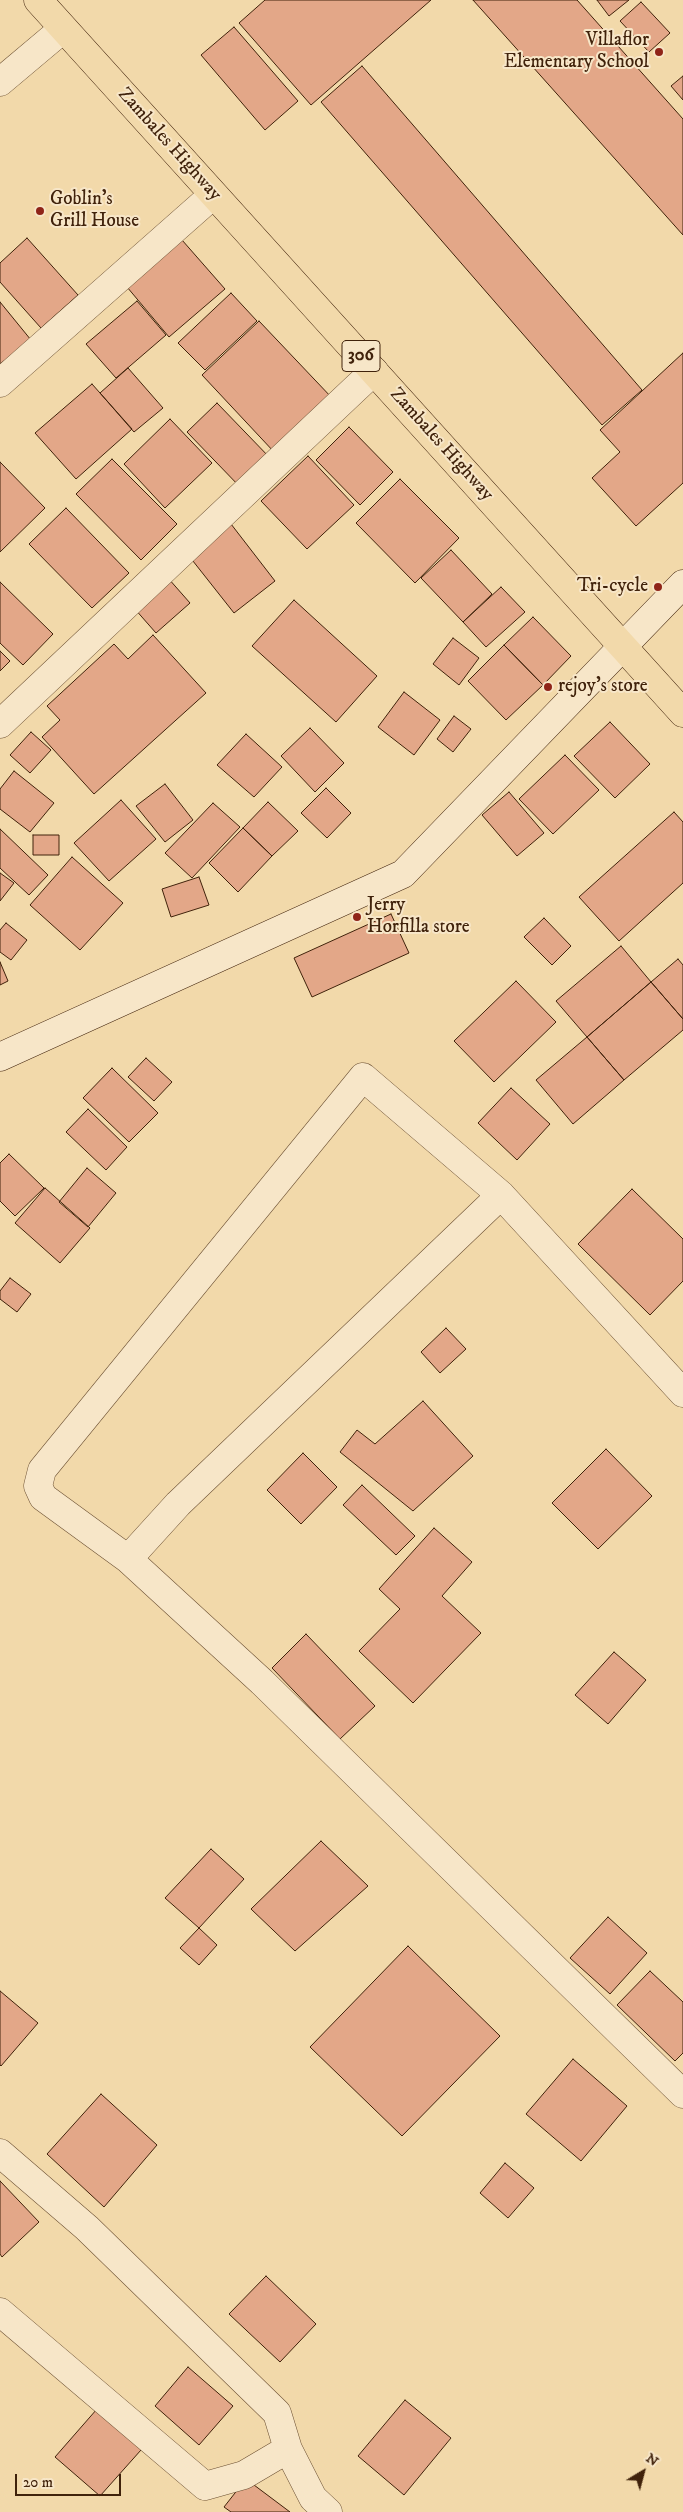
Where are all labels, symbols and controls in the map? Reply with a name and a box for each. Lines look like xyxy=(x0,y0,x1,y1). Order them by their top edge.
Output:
place label: Villaflor Elementary School xyxy=(504,30,649,74)
marker: Villaflor Elementary School xyxy=(653,46,665,58)
street label: Zambales Highway xyxy=(112,84,226,206)
place label: Goblin's Grill House xyxy=(50,189,139,233)
marker: Goblin's Grill House xyxy=(34,205,46,217)
road number: 306 xyxy=(342,341,380,372)
street label: Zambales Highway xyxy=(384,384,498,506)
place label: Tri-cycle xyxy=(577,576,648,598)
marker: Tri-cycle xyxy=(652,581,664,593)
place label: rejoy's store xyxy=(558,676,648,698)
marker: rejoy's store xyxy=(542,681,554,693)
place label: Jerry Horfilla store xyxy=(367,895,470,939)
marker: Jerry Horfilla store xyxy=(351,911,363,923)
north arrow xyxy=(618,2447,668,2497)
text: N xyxy=(642,2449,662,2471)
scale bar xyxy=(18,2464,124,2496)
text: 20 m xyxy=(23,2473,53,2492)

